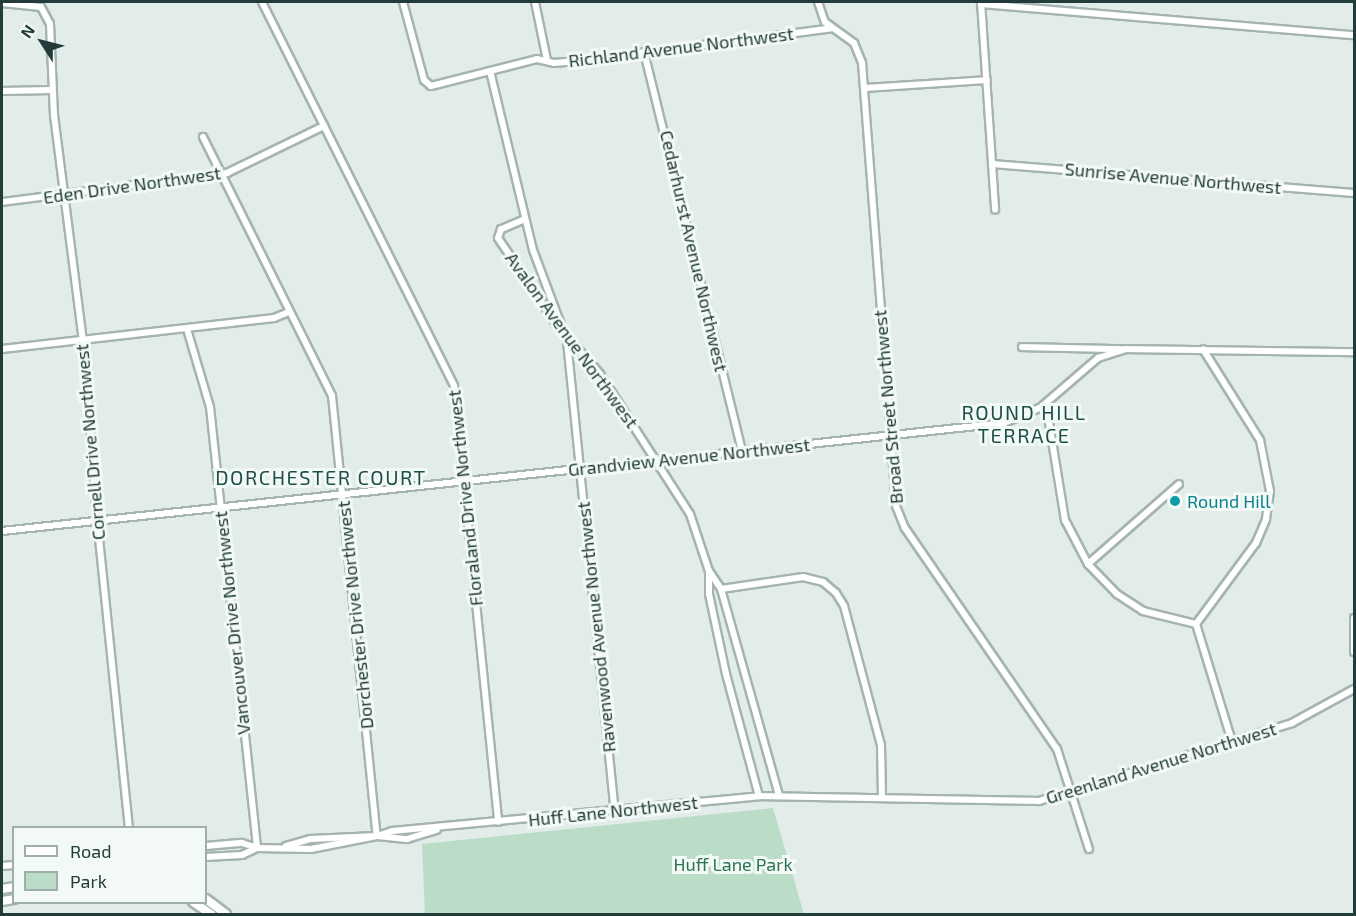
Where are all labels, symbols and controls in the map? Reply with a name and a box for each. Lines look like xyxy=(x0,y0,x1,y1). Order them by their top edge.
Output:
north arrow xyxy=(12,12,72,72)
text: N xyxy=(16,21,38,41)
street label: Richland Avenue Northwest xyxy=(567,22,795,72)
street label: Cedarhurst Avenue Northwest xyxy=(656,128,732,374)
street label: Sunrise Avenue Northwest xyxy=(1064,158,1282,198)
street label: Eden Drive Northwest xyxy=(42,162,222,208)
street label: Avalon Avenue Northwest xyxy=(501,248,643,432)
street label: Broad Street Northwest xyxy=(869,309,907,505)
street label: Cornell Drive Northwest xyxy=(71,343,109,541)
street label: Floraland Drive Northwest xyxy=(443,389,487,607)
district label: ROUND HILL TERRACE xyxy=(961,401,1087,448)
street label: Grandview Avenue Northwest xyxy=(567,434,811,480)
district label: DORCHESTER COURT xyxy=(215,465,427,489)
place label: Round Hill xyxy=(1187,490,1270,512)
marker: Round Hill xyxy=(1168,494,1182,508)
street label: Dorchester Drive Northwest xyxy=(332,500,378,730)
street label: Ravenwood Avenue Northwest xyxy=(572,500,620,754)
street label: Vancouver Drive Northwest xyxy=(210,510,254,736)
street label: Greenland Avenue Northwest xyxy=(1043,718,1279,808)
street label: Huff Lane Northwest xyxy=(527,791,699,831)
legend xyxy=(12,826,207,904)
text: Road xyxy=(70,840,111,862)
park label: Huff Lane Park xyxy=(673,853,793,875)
text: Park xyxy=(70,870,107,892)

